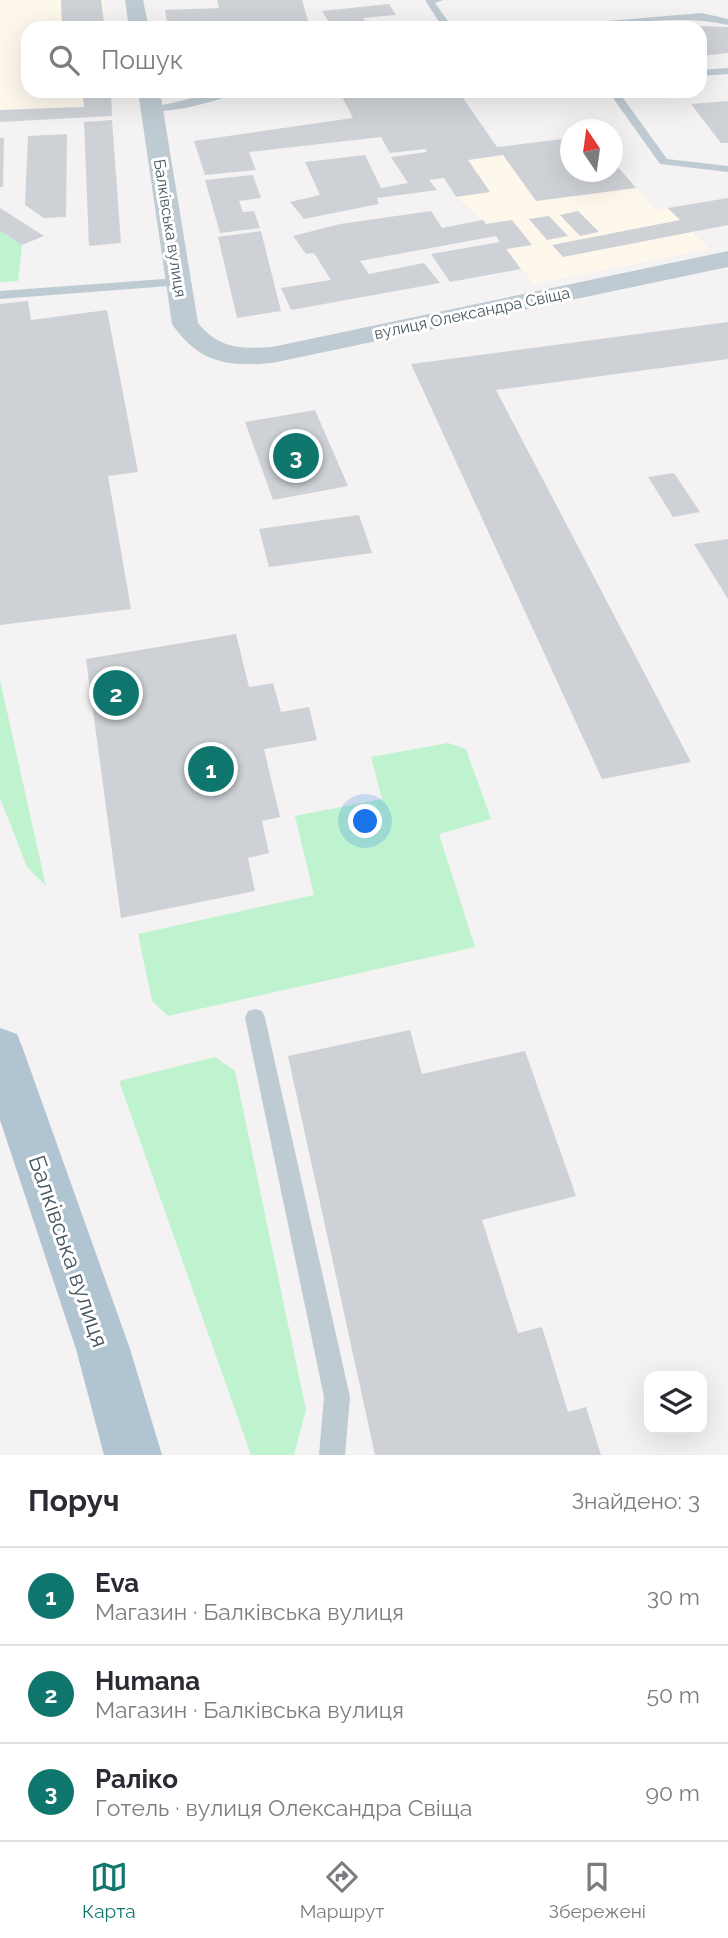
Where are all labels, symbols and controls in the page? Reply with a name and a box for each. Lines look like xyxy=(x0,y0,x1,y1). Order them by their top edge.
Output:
search box xyxy=(21,21,707,98)
icon: search xyxy=(45,41,83,79)
text: Пошук xyxy=(101,45,183,75)
north arrow xyxy=(560,119,623,182)
street label: Балківська вулиця xyxy=(150,158,190,298)
street label: вулиця Олександра Свіща xyxy=(372,283,572,343)
pin: 3 xyxy=(273,430,319,482)
pin: 2 xyxy=(93,667,139,719)
pin: 1 xyxy=(188,743,234,795)
your location xyxy=(348,804,382,838)
street label: Балківська вулиця xyxy=(24,1152,114,1350)
map controls xyxy=(644,1371,707,1434)
button: layers xyxy=(644,1371,707,1434)
text: Поруч xyxy=(28,1483,119,1518)
text: Знайдено: 3 xyxy=(571,1487,700,1514)
text: Eva xyxy=(95,1568,139,1598)
text: 1 xyxy=(45,1583,57,1610)
text: 30 m xyxy=(647,1583,700,1610)
text: Магазин · Балківська вулиця xyxy=(95,1598,404,1625)
text: Humana xyxy=(95,1666,200,1696)
text: 2 xyxy=(45,1681,57,1708)
text: 50 m xyxy=(646,1681,700,1708)
text: Магазин · Балківська вулиця xyxy=(95,1696,404,1723)
text: Раліко xyxy=(95,1764,178,1794)
text: 3 xyxy=(45,1779,57,1806)
text: 90 m xyxy=(645,1779,700,1806)
text: Готель · вулиця Олександра Свіща xyxy=(95,1794,472,1821)
tab: Карта xyxy=(82,1858,136,1922)
tab: Маршрут xyxy=(300,1858,384,1922)
tab: Збережені xyxy=(549,1858,646,1922)

